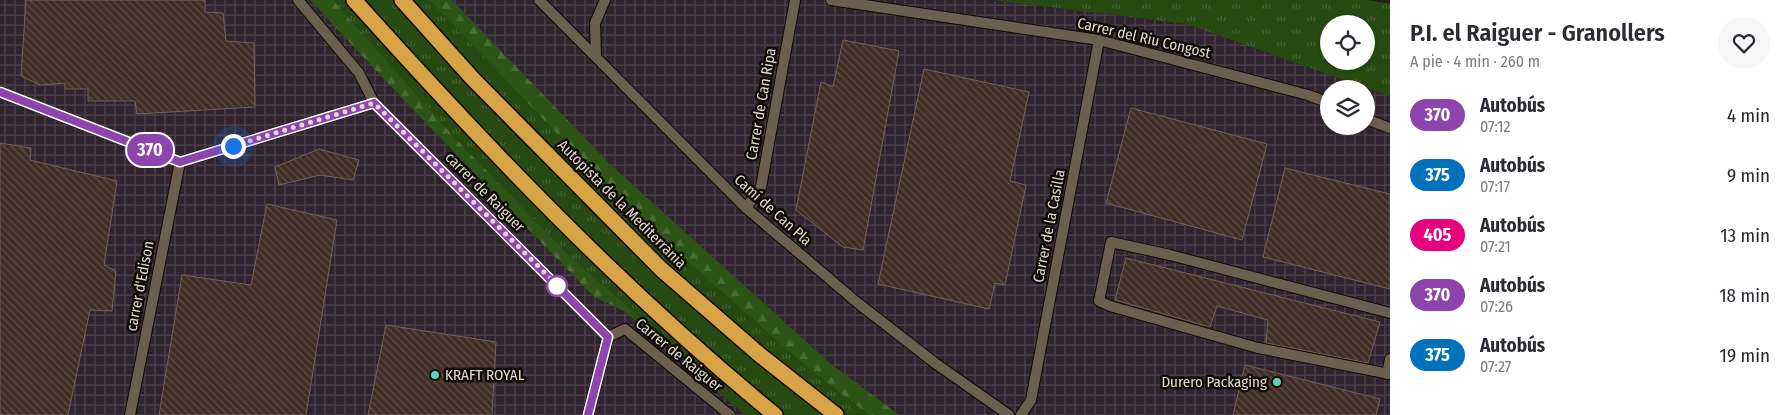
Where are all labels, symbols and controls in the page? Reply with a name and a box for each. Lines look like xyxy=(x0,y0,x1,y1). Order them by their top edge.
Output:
street label: Carrer del Riu Congost xyxy=(1076,14,1213,62)
map controls xyxy=(1320,15,1375,135)
button: locate xyxy=(1320,15,1375,70)
button: heart xyxy=(1718,17,1770,69)
text: P.I. el Raiguer - Granollers xyxy=(1410,19,1665,47)
street label: Carrer de Can Ripa xyxy=(742,47,780,161)
text: A pie · 4 min · 260 m xyxy=(1410,52,1540,71)
button: layers xyxy=(1320,80,1375,135)
text: Autobús xyxy=(1480,94,1545,117)
text: 370 xyxy=(1425,104,1450,126)
text: 4 min xyxy=(1727,104,1770,127)
text: 07:12 xyxy=(1480,117,1511,136)
line badge: 370 xyxy=(121,134,179,166)
your location xyxy=(221,134,246,159)
street label: Autopista de la Mediterrània xyxy=(554,136,690,272)
text: 370 xyxy=(137,139,163,161)
street label: carrer de Raiguer xyxy=(441,148,529,236)
text: Autobús xyxy=(1480,154,1545,177)
text: 375 xyxy=(1425,164,1450,186)
text: 9 min xyxy=(1727,164,1770,187)
street label: Carrer de la Casilla xyxy=(1029,168,1069,284)
street label: Camí de Can Pla xyxy=(731,171,815,249)
text: 07:17 xyxy=(1480,177,1510,196)
text: Autobús xyxy=(1480,214,1545,237)
text: 405 xyxy=(1424,224,1451,246)
text: 13 min xyxy=(1720,224,1770,247)
text: 07:21 xyxy=(1480,237,1511,256)
street label: carrer d'Edison xyxy=(122,239,158,333)
text: Autobús xyxy=(1480,274,1545,297)
unlabelled marker xyxy=(546,275,568,297)
text: 370 xyxy=(1425,284,1450,306)
text: 18 min xyxy=(1719,284,1770,307)
text: 07:26 xyxy=(1480,297,1513,316)
street label: Carrer de Raiguer xyxy=(632,314,727,396)
text: Autobús xyxy=(1480,334,1545,357)
text: 375 xyxy=(1425,344,1450,366)
text: 19 min xyxy=(1719,344,1770,367)
text: 07:27 xyxy=(1480,357,1511,376)
place label: KRAFT ROYAL xyxy=(445,366,525,384)
marker: KRAFT ROYAL xyxy=(429,369,441,381)
place label: Durero Packaging xyxy=(1161,373,1267,391)
marker: Durero Packaging xyxy=(1271,376,1283,388)

